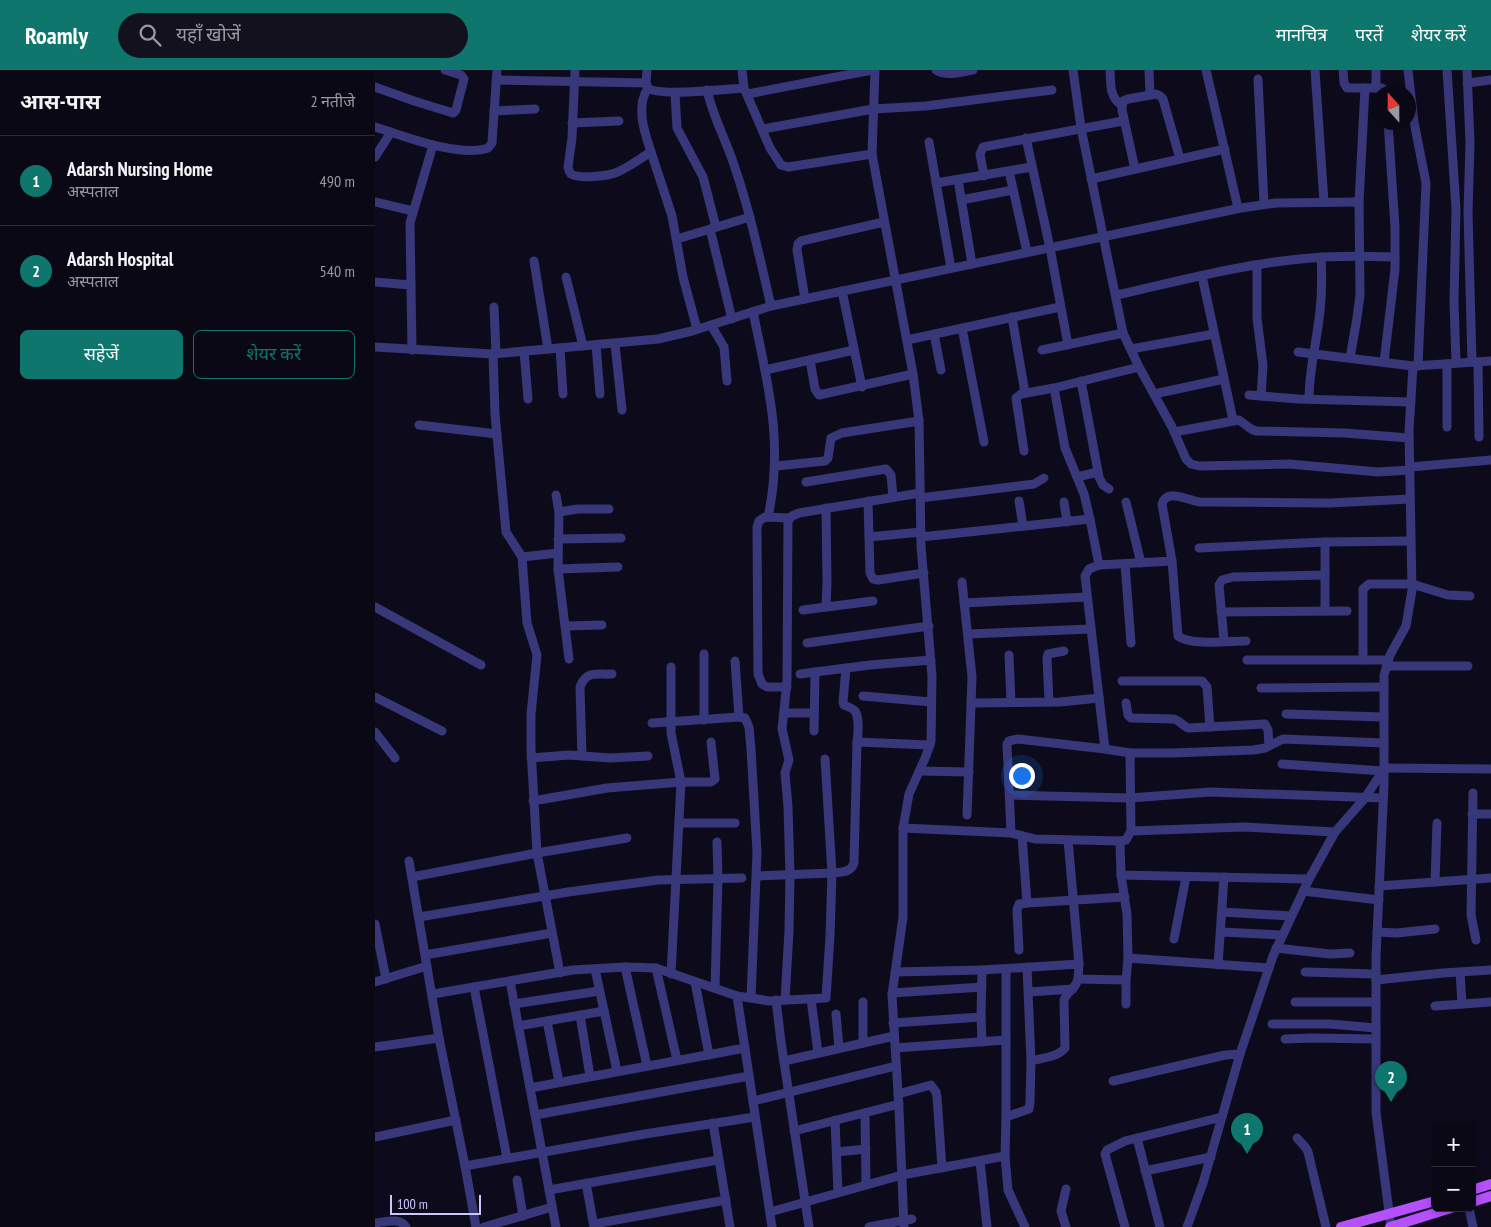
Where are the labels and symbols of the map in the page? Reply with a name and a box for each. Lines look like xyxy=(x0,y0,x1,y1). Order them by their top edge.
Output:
north arrow xyxy=(1371,85,1416,130)
your location xyxy=(1009,763,1035,789)
pin: 2 xyxy=(1375,1061,1407,1102)
pin: 1 xyxy=(1231,1113,1263,1154)
scale bar xyxy=(390,1192,481,1215)

